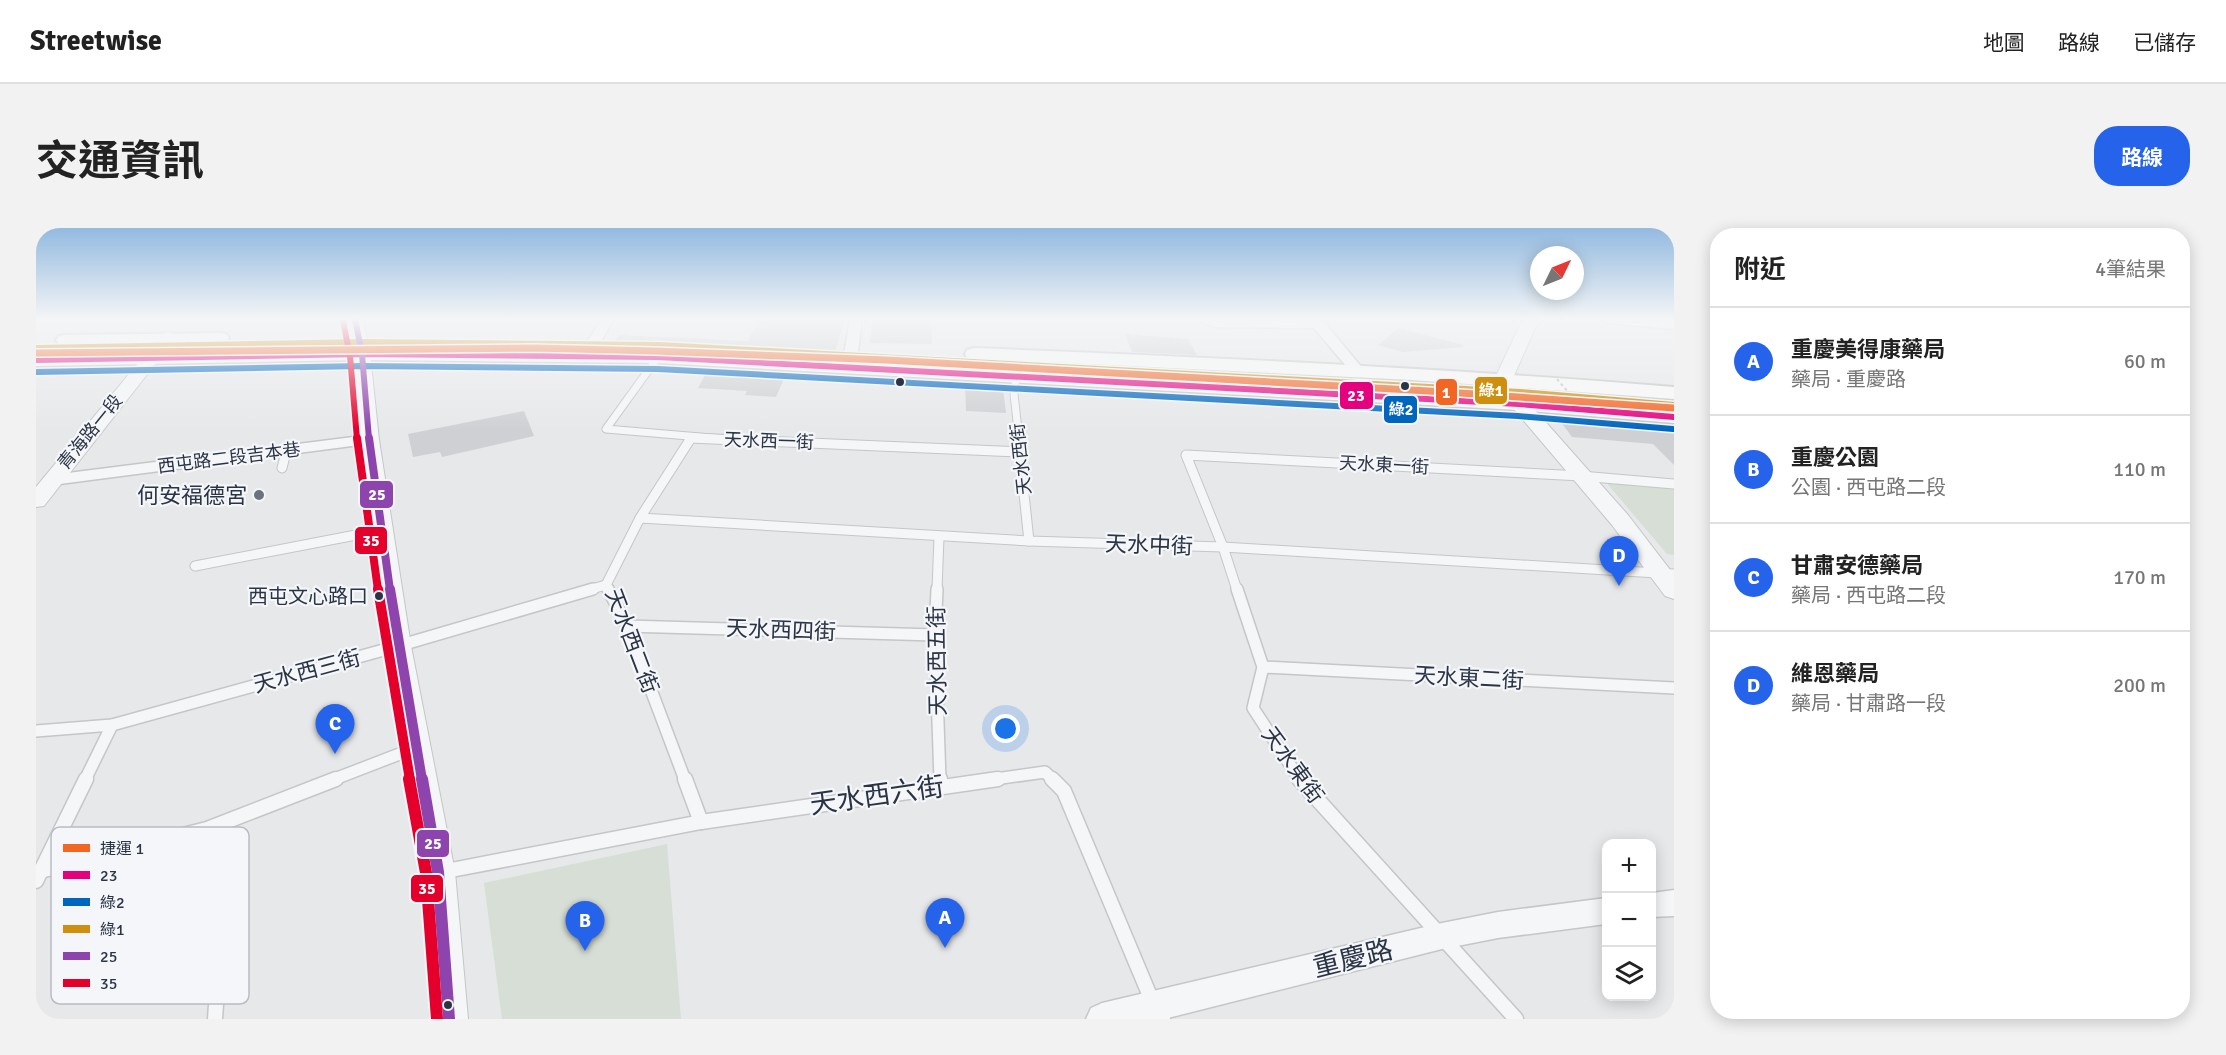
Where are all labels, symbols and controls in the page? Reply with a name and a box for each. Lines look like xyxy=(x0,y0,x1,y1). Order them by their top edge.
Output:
text: Streetwise xyxy=(30,24,162,58)
text: 地圖 xyxy=(1983,30,2025,56)
text: 路線 xyxy=(2058,30,2100,56)
text: 已儲存 xyxy=(2133,30,2196,56)
button: 路線 xyxy=(2094,126,2190,186)
text: 交通資訊 xyxy=(36,136,204,187)
north arrow xyxy=(1530,246,1584,300)
text: 附近 xyxy=(1734,254,1786,286)
text: 4筆結果 xyxy=(2095,257,2166,282)
text: 重慶美得康藥局 xyxy=(1791,336,1945,363)
text: A xyxy=(1747,349,1760,374)
text: 60 m xyxy=(2124,349,2166,374)
text: 藥局 · 重慶路 xyxy=(1791,367,1906,392)
unlabelled marker xyxy=(894,376,906,388)
line badge: 綠1 xyxy=(1474,376,1508,405)
line badge: 1 xyxy=(1435,378,1458,406)
unlabelled marker xyxy=(1399,380,1411,392)
line badge: 23 xyxy=(1339,381,1374,410)
text: 綠1 xyxy=(1479,381,1504,401)
text: 1 xyxy=(1442,383,1451,403)
text: 23 xyxy=(1347,386,1365,406)
street label: 青海路一段 xyxy=(53,390,127,474)
line badge: 綠2 xyxy=(1383,395,1418,424)
text: 綠2 xyxy=(1389,400,1413,420)
street label: 天水西街 xyxy=(1006,422,1036,496)
street label: 天水西一街 xyxy=(724,428,814,454)
street label: 西屯路二段吉本巷 xyxy=(156,438,302,478)
text: 重慶公園 xyxy=(1791,444,1879,471)
street label: 天水東一街 xyxy=(1338,452,1430,478)
text: B xyxy=(1747,457,1760,482)
text: 110 m xyxy=(2113,457,2166,482)
text: 公園 · 西屯路二段 xyxy=(1791,475,1946,500)
line badge: 25 xyxy=(359,480,394,509)
place label: 何安福德宮 xyxy=(137,482,247,509)
text: 25 xyxy=(368,485,386,505)
marker: 何安福德宮 xyxy=(252,488,266,502)
line badge: 35 xyxy=(354,526,388,555)
street label: 天水中街 xyxy=(1105,530,1193,560)
text: 35 xyxy=(362,531,380,551)
pin: D xyxy=(1600,536,1638,586)
text: 甘肅安德藥局 xyxy=(1791,552,1923,579)
text: C xyxy=(1747,565,1760,590)
text: 170 m xyxy=(2113,565,2166,590)
text: 藥局 · 西屯路二段 xyxy=(1791,583,1946,608)
place label: 西屯文心路口 xyxy=(248,584,368,609)
street label: 天水西二街 xyxy=(600,585,664,697)
marker: 西屯文心路口 xyxy=(373,590,385,602)
street label: 天水西五街 xyxy=(923,606,951,716)
street label: 天水西四街 xyxy=(726,615,836,645)
street label: 天水西三街 xyxy=(250,644,364,698)
text: 維恩藥局 xyxy=(1791,660,1879,687)
street label: 天水東二街 xyxy=(1413,662,1525,694)
text: D xyxy=(1747,673,1760,698)
text: 200 m xyxy=(2113,673,2166,698)
text: 藥局 · 甘肅路一段 xyxy=(1791,691,1946,716)
pin: C xyxy=(316,704,354,754)
your location xyxy=(991,714,1020,743)
street label: 天水東街 xyxy=(1256,721,1330,809)
street label: 天水西六街 xyxy=(808,770,946,822)
legend xyxy=(51,827,249,1004)
line badge: 25 xyxy=(416,829,450,858)
text: 25 xyxy=(424,834,442,854)
text: 捷運 1 xyxy=(100,839,144,859)
map controls xyxy=(1602,839,1656,1001)
button: + xyxy=(1602,839,1656,893)
text: 23 xyxy=(100,866,117,886)
line badge: 35 xyxy=(410,874,444,903)
text: 35 xyxy=(418,879,436,899)
text: 綠2 xyxy=(100,893,125,913)
button: − xyxy=(1602,893,1656,947)
pin: A xyxy=(926,898,964,948)
pin: B xyxy=(566,902,604,951)
text: 綠1 xyxy=(100,920,125,940)
street label: 重慶路 xyxy=(1310,933,1396,985)
text: 25 xyxy=(100,947,117,967)
button: layers xyxy=(1602,947,1656,1001)
text: 35 xyxy=(100,974,117,994)
unlabelled marker xyxy=(442,999,454,1011)

